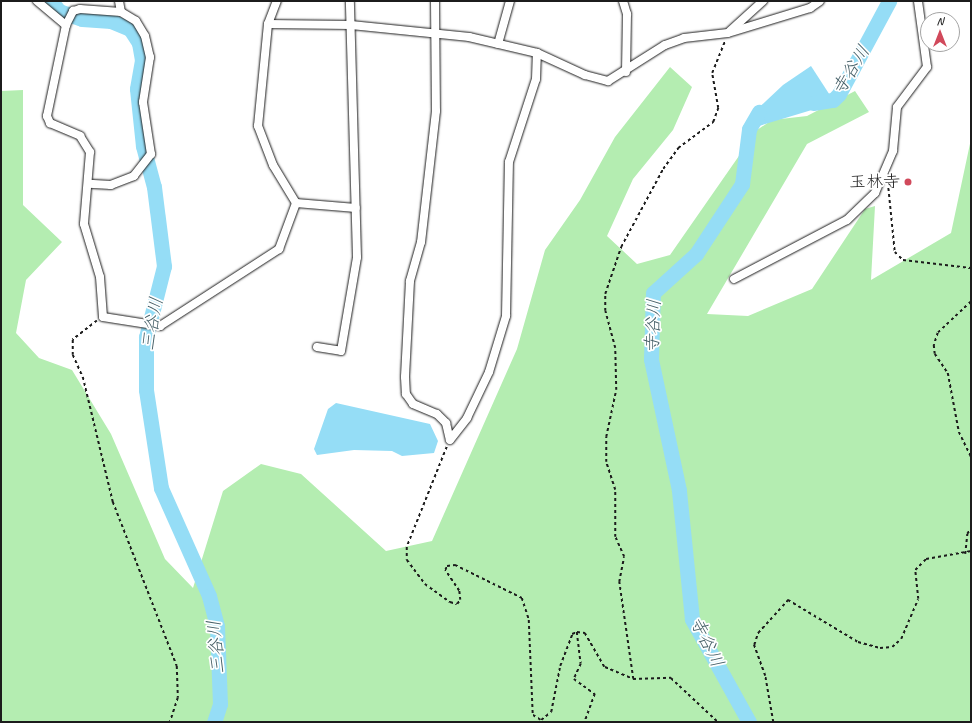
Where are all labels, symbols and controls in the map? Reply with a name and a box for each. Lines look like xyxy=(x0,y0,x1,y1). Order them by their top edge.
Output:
north arrow xyxy=(920,12,960,52)
text: N xyxy=(937,14,943,28)
water label: 寺谷川 xyxy=(828,41,874,99)
place label: 玉林寺 xyxy=(849,172,900,192)
marker: 玉林寺 xyxy=(903,177,913,187)
water label: 三谷川 xyxy=(137,296,167,352)
water label: 寺谷川 xyxy=(641,298,665,354)
water label: 寺谷川 xyxy=(685,613,729,671)
water label: 三谷川 xyxy=(203,619,229,675)

